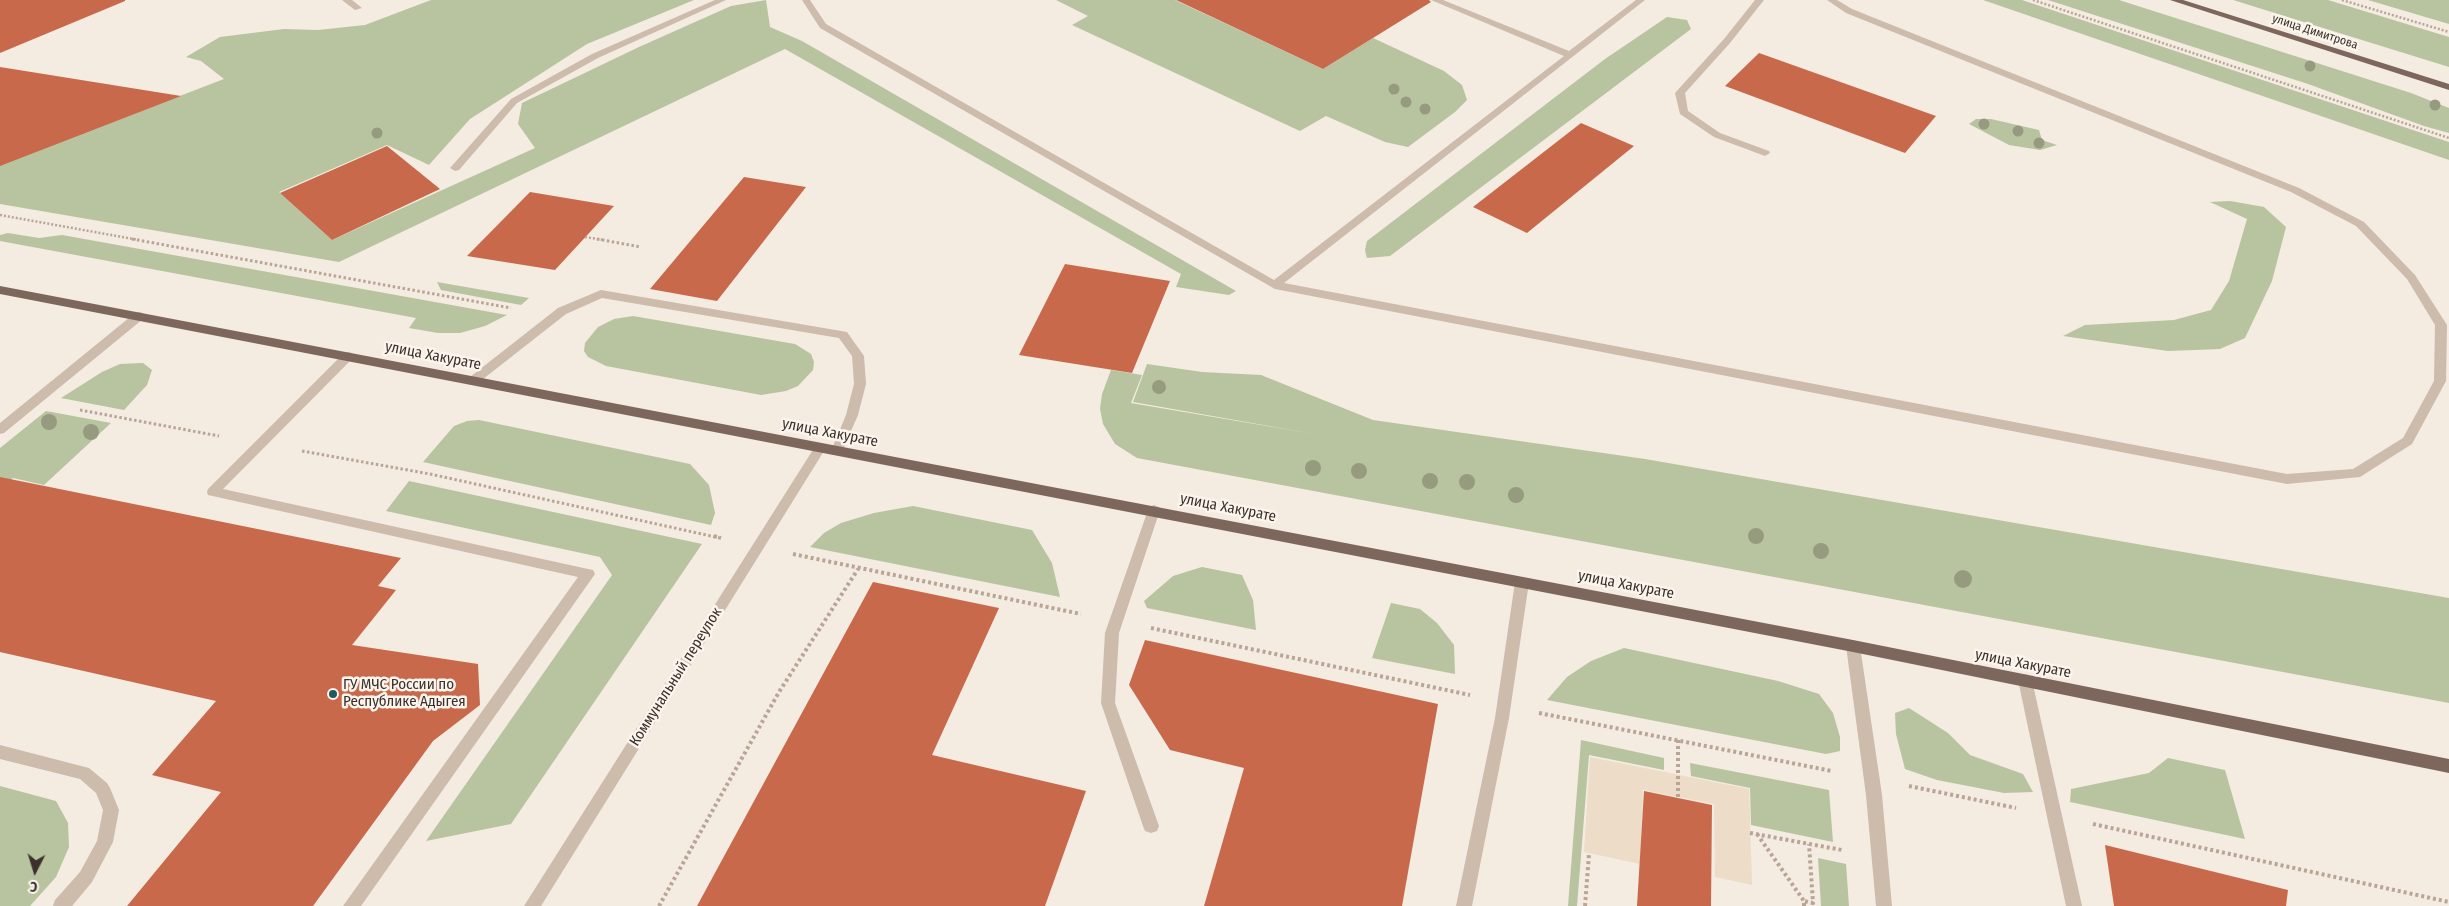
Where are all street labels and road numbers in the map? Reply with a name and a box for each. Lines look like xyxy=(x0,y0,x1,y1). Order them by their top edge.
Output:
street label: улица Димитрова xyxy=(2270,11,2360,53)
street label: улица Хакурате xyxy=(383,338,483,374)
street label: улица Хакурате xyxy=(780,415,880,451)
street label: улица Хакурате xyxy=(1178,490,1278,526)
street label: улица Хакурате xyxy=(1576,567,1676,603)
street label: Коммунальный переулок xyxy=(626,604,726,750)
street label: улица Хакурате xyxy=(1973,646,2073,682)

